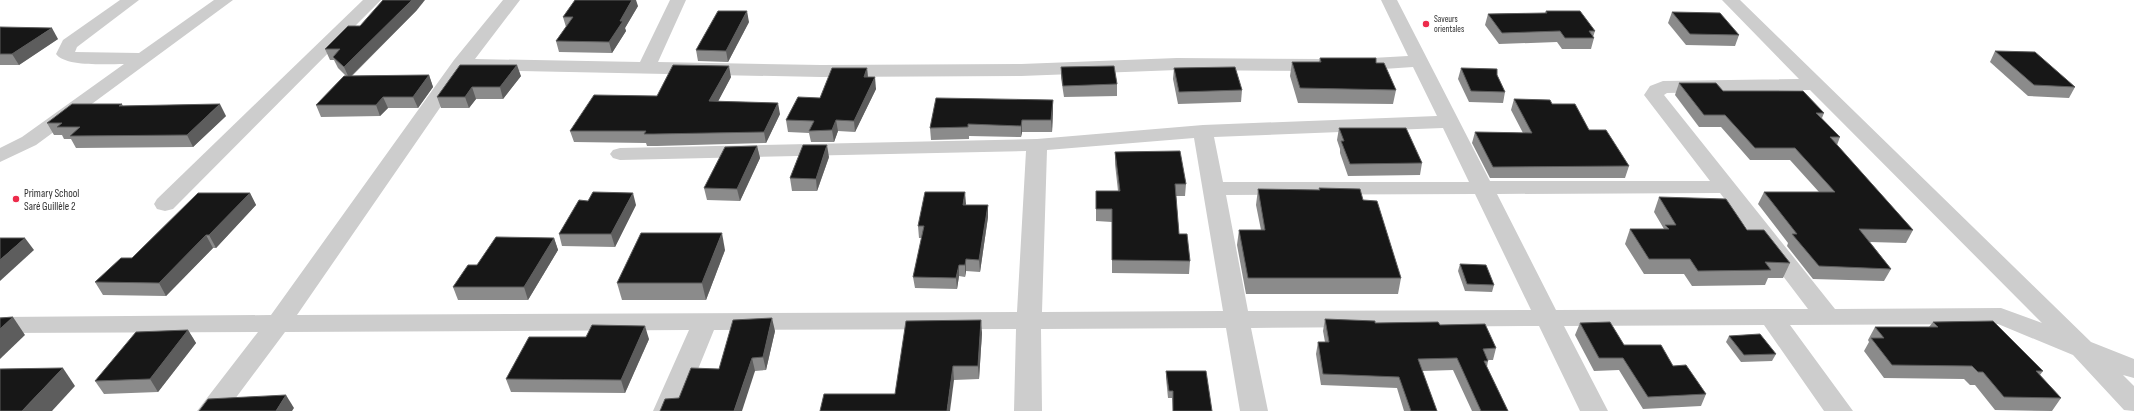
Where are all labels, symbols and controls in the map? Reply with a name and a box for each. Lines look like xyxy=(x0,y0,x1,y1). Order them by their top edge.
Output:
place label: Saveurs orientales xyxy=(1434,14,1464,35)
marker: Saveurs orientales xyxy=(1421,19,1431,29)
place label: Primary School Saré Guillèle 2 xyxy=(24,187,79,213)
marker: Primary School Saré Guillèle 2 xyxy=(11,194,21,204)

